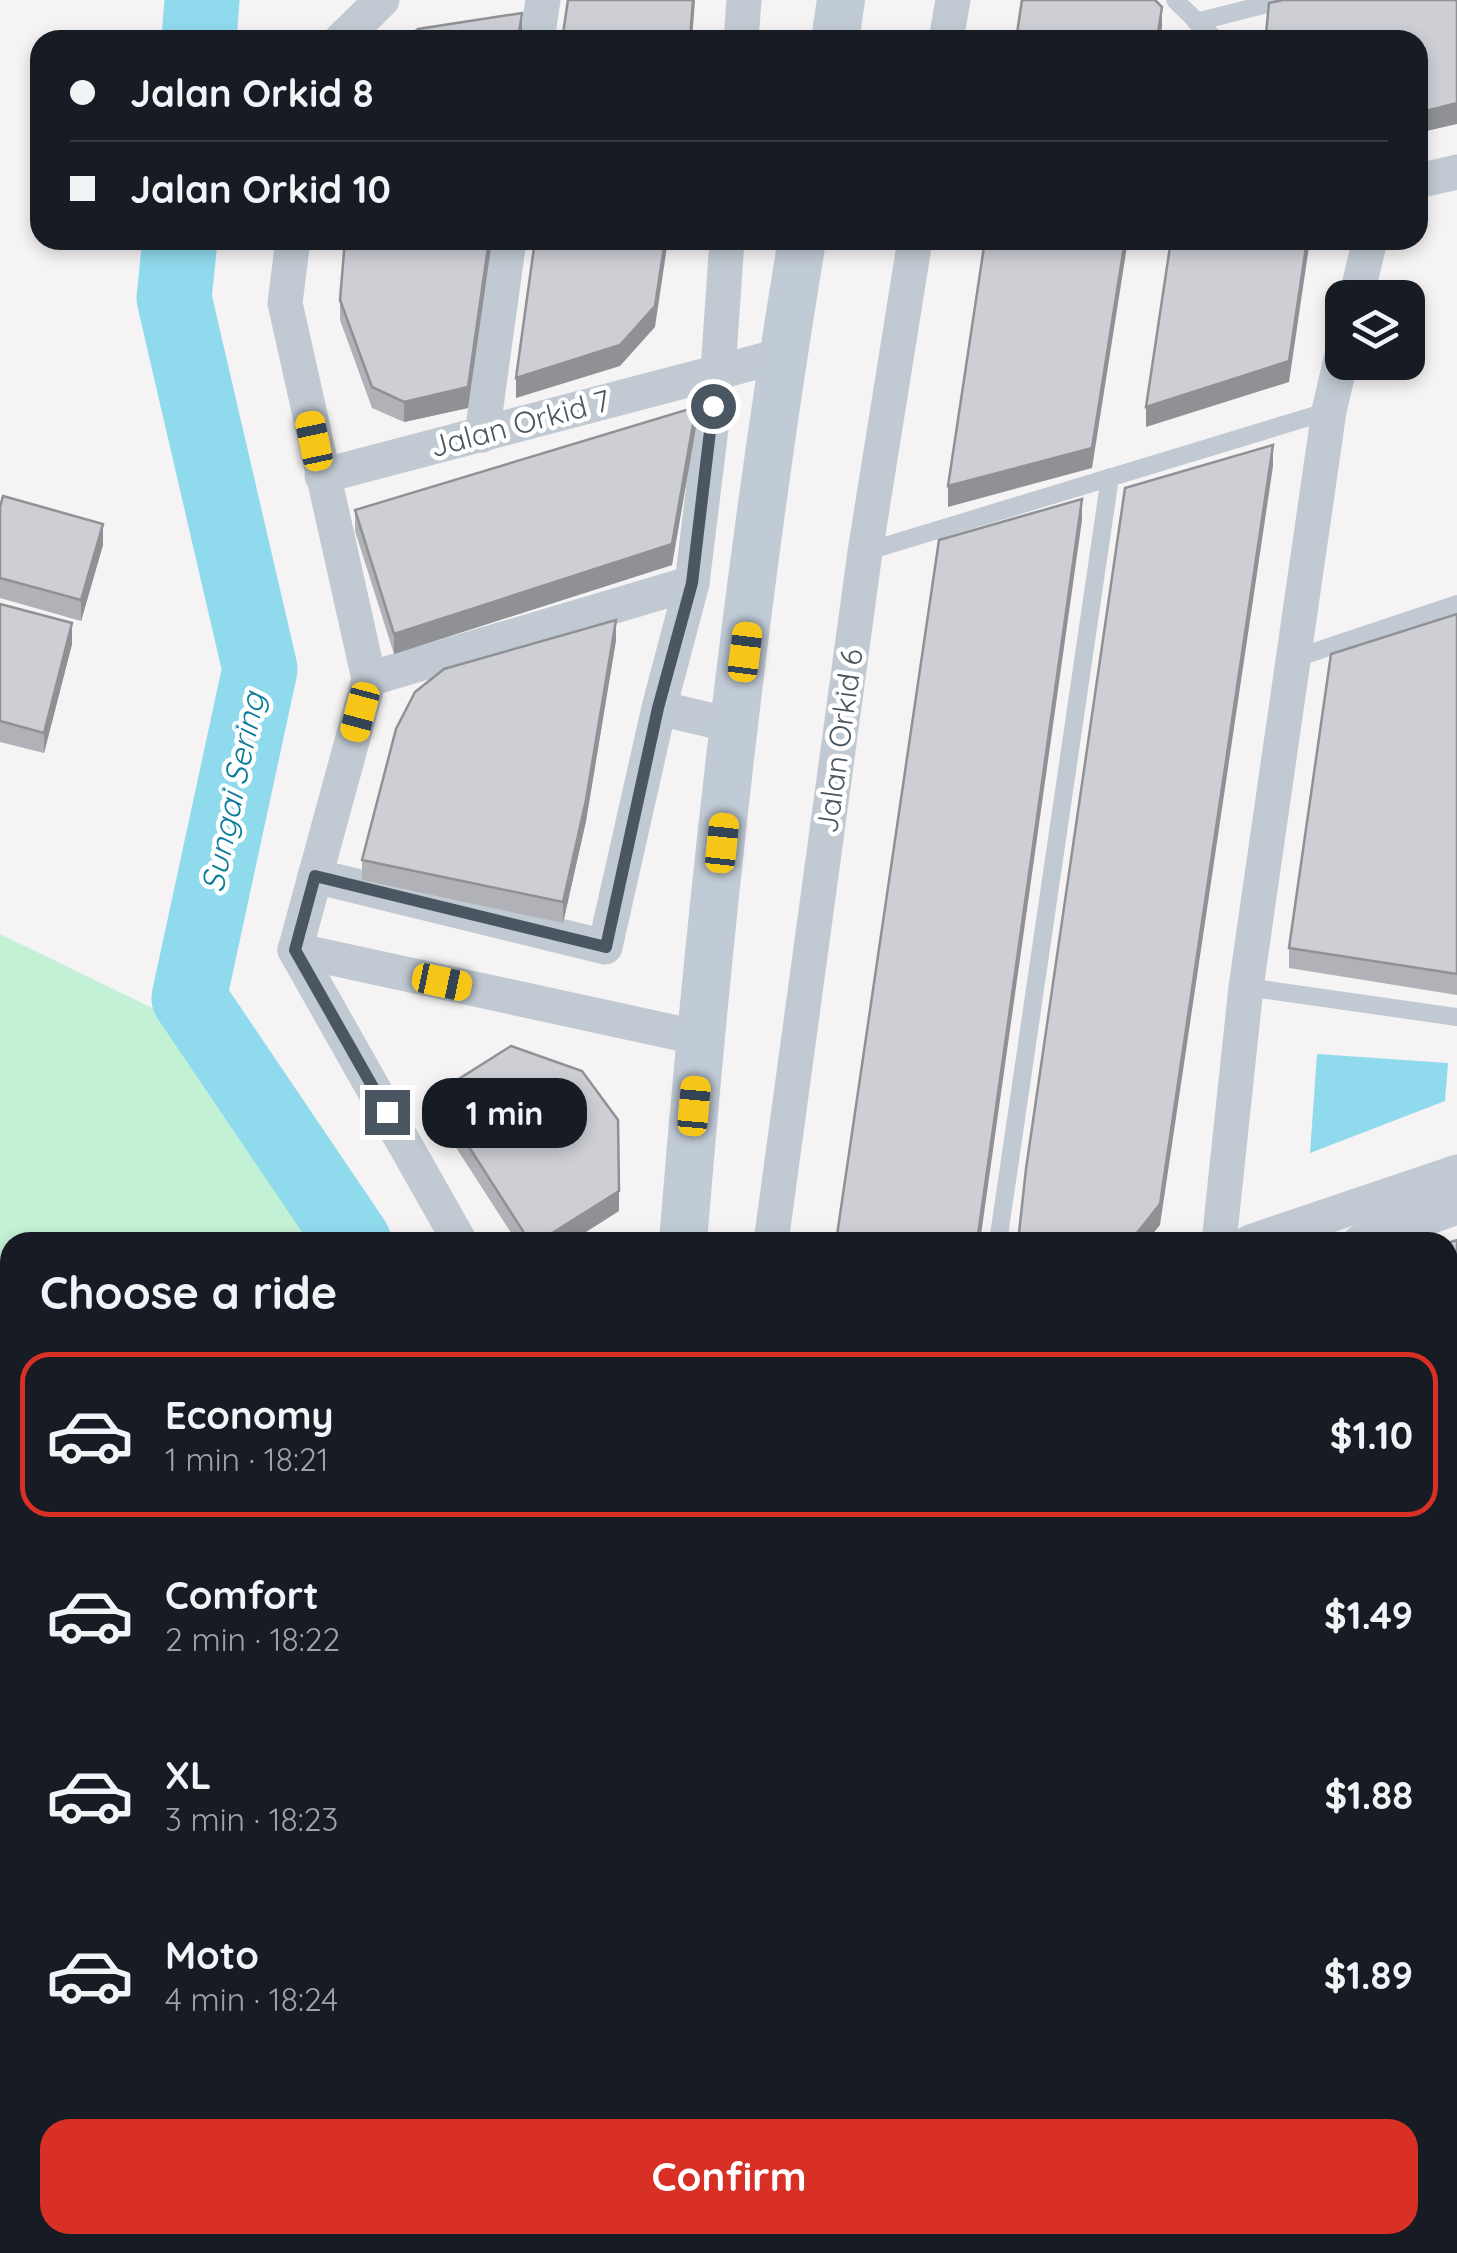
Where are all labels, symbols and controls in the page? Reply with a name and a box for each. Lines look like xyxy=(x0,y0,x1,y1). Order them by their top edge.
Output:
text: Jalan Orkid 8 xyxy=(130,69,374,117)
text: Jalan Orkid 10 xyxy=(130,165,391,213)
map controls xyxy=(1325,280,1425,380)
button: layers xyxy=(1325,280,1425,380)
street label: Jalan Orkid 7 xyxy=(426,381,614,465)
route start xyxy=(691,384,736,429)
car xyxy=(293,409,335,473)
car xyxy=(726,620,764,684)
street label: Jalan Orkid 6 xyxy=(807,646,871,835)
car xyxy=(338,679,382,745)
water label: Sungai Sering xyxy=(191,686,273,895)
car xyxy=(704,812,740,874)
car xyxy=(410,961,474,1003)
car xyxy=(676,1075,712,1137)
callout: 1 min xyxy=(422,1077,587,1147)
route end xyxy=(365,1090,410,1135)
text: 1 min xyxy=(466,1093,543,1133)
text: Choose a ride xyxy=(40,1264,337,1320)
icon: car xyxy=(45,1390,135,1480)
text: Economy xyxy=(165,1391,334,1439)
text: $1.10 xyxy=(1330,1411,1413,1459)
text: 1 min · 18:21 xyxy=(165,1439,329,1479)
icon: car xyxy=(45,1570,135,1660)
text: Comfort xyxy=(165,1571,319,1619)
text: $1.49 xyxy=(1324,1591,1413,1639)
text: 2 min · 18:22 xyxy=(165,1619,340,1659)
icon: car xyxy=(45,1750,135,1840)
text: XL xyxy=(165,1751,211,1799)
text: $1.88 xyxy=(1324,1771,1413,1819)
text: 3 min · 18:23 xyxy=(165,1799,338,1839)
icon: car xyxy=(45,1930,135,2020)
text: Moto xyxy=(165,1931,259,1979)
text: $1.89 xyxy=(1324,1951,1413,1999)
text: 4 min · 18:24 xyxy=(165,1979,338,2019)
button: Confirm xyxy=(40,2119,1418,2234)

